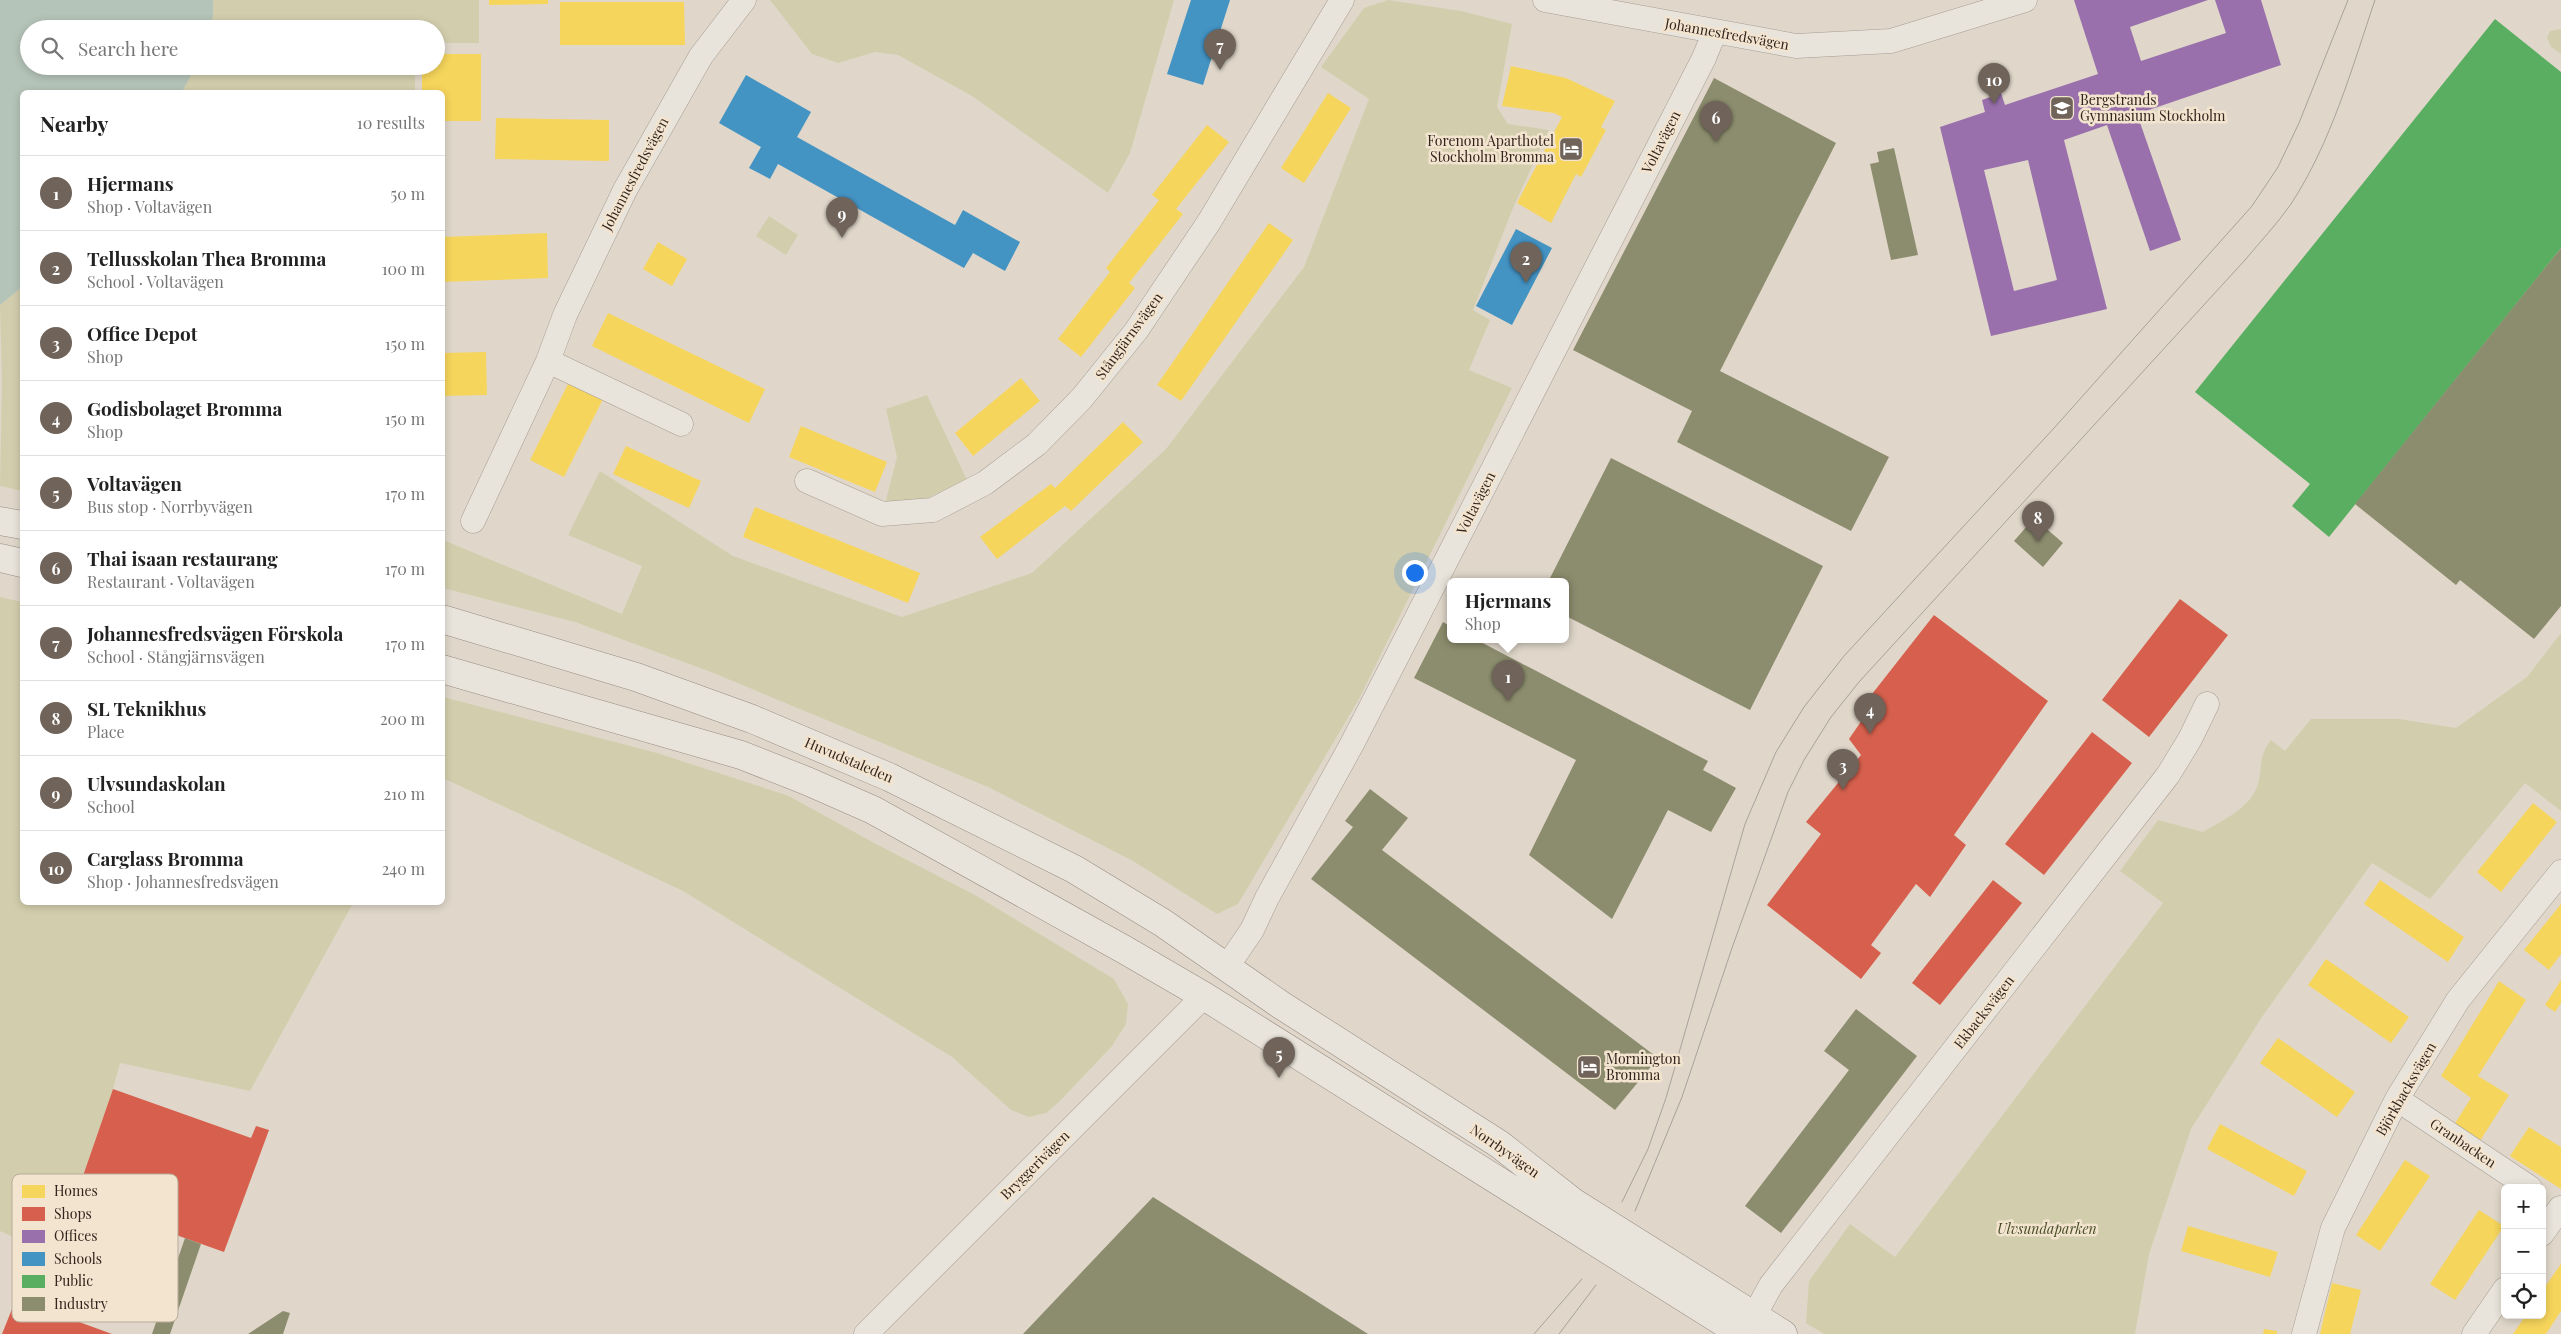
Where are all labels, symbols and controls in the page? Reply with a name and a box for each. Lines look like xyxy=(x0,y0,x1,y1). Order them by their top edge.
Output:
street label: Johannesfredsvägen xyxy=(1663,13,1791,54)
search box xyxy=(20,20,445,75)
pin: 7 xyxy=(1204,29,1236,70)
icon: search xyxy=(38,34,66,62)
text: Search here xyxy=(78,35,178,61)
pin: 10 xyxy=(1978,63,2010,104)
place label: Bergstrands Gymnasium Stockholm xyxy=(2080,90,2226,125)
school or university icon: Bergstrands Gymnasium Stockholm xyxy=(2049,95,2075,121)
pin: 6 xyxy=(1700,101,1732,142)
street label: Voltavägen xyxy=(1636,107,1685,177)
text: Nearby xyxy=(40,109,109,137)
text: 10 results xyxy=(357,112,425,133)
street label: Johannesfredsvägen xyxy=(596,113,673,235)
place label: Forenom Aparthotel Stockholm Bromma xyxy=(1427,131,1554,166)
hotel icon: Forenom Aparthotel Stockholm Bromma xyxy=(1558,136,1584,162)
text: Hjermans xyxy=(87,170,174,196)
text: 1 xyxy=(53,183,59,204)
text: 50 m xyxy=(391,183,425,204)
text: Shop · Voltavägen xyxy=(87,196,212,217)
pin: 9 xyxy=(826,197,858,238)
pin: 2 xyxy=(1510,242,1542,283)
text: Tellusskolan Thea Bromma xyxy=(87,245,326,271)
text: 2 xyxy=(52,258,60,279)
text: 100 m xyxy=(382,258,425,279)
text: School · Voltavägen xyxy=(87,271,224,292)
street label: Stångjärnsvägen xyxy=(1091,288,1167,383)
text: Office Depot xyxy=(87,320,197,346)
text: 3 xyxy=(52,333,60,354)
text: 150 m xyxy=(385,333,425,354)
text: Shop xyxy=(87,346,123,367)
text: Godisbolaget Bromma xyxy=(87,395,282,421)
text: 4 xyxy=(52,408,60,429)
text: 150 m xyxy=(385,408,425,429)
text: Shop xyxy=(87,421,123,442)
street label: Voltavägen xyxy=(1451,468,1500,538)
text: Voltavägen xyxy=(87,470,182,496)
text: 5 xyxy=(52,483,60,504)
text: 170 m xyxy=(385,483,425,504)
text: Bus stop · Norrbyvägen xyxy=(87,496,253,517)
pin: 8 xyxy=(2022,501,2054,542)
text: Thai isaan restaurang xyxy=(87,545,278,571)
text: 6 xyxy=(52,558,60,579)
text: 170 m xyxy=(385,558,425,579)
your location xyxy=(1402,560,1428,586)
text: Restaurant · Voltavägen xyxy=(87,571,255,592)
popup xyxy=(1447,578,1569,643)
text: Hjermans xyxy=(1465,587,1551,613)
text: Shop xyxy=(1465,613,1501,634)
text: Johannesfredsvägen Förskola xyxy=(87,620,343,646)
text: 7 xyxy=(52,633,60,654)
text: 170 m xyxy=(385,633,425,654)
text: School · Stångjärnsvägen xyxy=(87,646,265,667)
pin: 1 xyxy=(1492,660,1524,701)
pin: 4 xyxy=(1854,693,1886,734)
text: SL Teknikhus xyxy=(87,695,206,721)
text: 8 xyxy=(52,708,60,729)
text: 200 m xyxy=(380,708,425,729)
text: Place xyxy=(87,721,125,742)
street label: Huvudstaleden xyxy=(802,732,897,787)
pin: 3 xyxy=(1827,749,1859,790)
text: Ulvsundaskolan xyxy=(87,770,226,796)
text: 9 xyxy=(52,783,60,804)
text: 210 m xyxy=(384,783,425,804)
text: School xyxy=(87,796,135,817)
text: Carglass Bromma xyxy=(87,845,244,871)
text: 10 xyxy=(48,858,64,879)
text: 240 m xyxy=(382,858,425,879)
text: Shop · Johannesfredsvägen xyxy=(87,871,279,892)
street label: Ekbacksvägen xyxy=(1949,971,2019,1052)
pin: 5 xyxy=(1263,1037,1295,1078)
street label: Björkbacksvägen xyxy=(2371,1038,2440,1139)
place label: Mornington Bromma xyxy=(1606,1049,1682,1084)
hotel icon: Mornington Bromma xyxy=(1576,1054,1602,1080)
street label: Granbacken xyxy=(2427,1114,2501,1172)
street label: Norrbyvägen xyxy=(1467,1120,1544,1182)
street label: Bryggerivägen xyxy=(996,1126,1074,1203)
legend xyxy=(12,1174,178,1322)
text: Homes xyxy=(54,1181,98,1200)
map controls xyxy=(2501,1184,2546,1319)
button: + xyxy=(2501,1184,2546,1229)
text: Shops xyxy=(54,1204,92,1223)
park label: Ulvsundaparken xyxy=(1997,1219,2097,1238)
text: Offices xyxy=(54,1226,98,1245)
button: − xyxy=(2501,1229,2546,1274)
text: Schools xyxy=(54,1249,102,1268)
text: Public xyxy=(54,1271,93,1290)
button: locate xyxy=(2501,1274,2546,1319)
text: Industry xyxy=(54,1294,108,1313)

